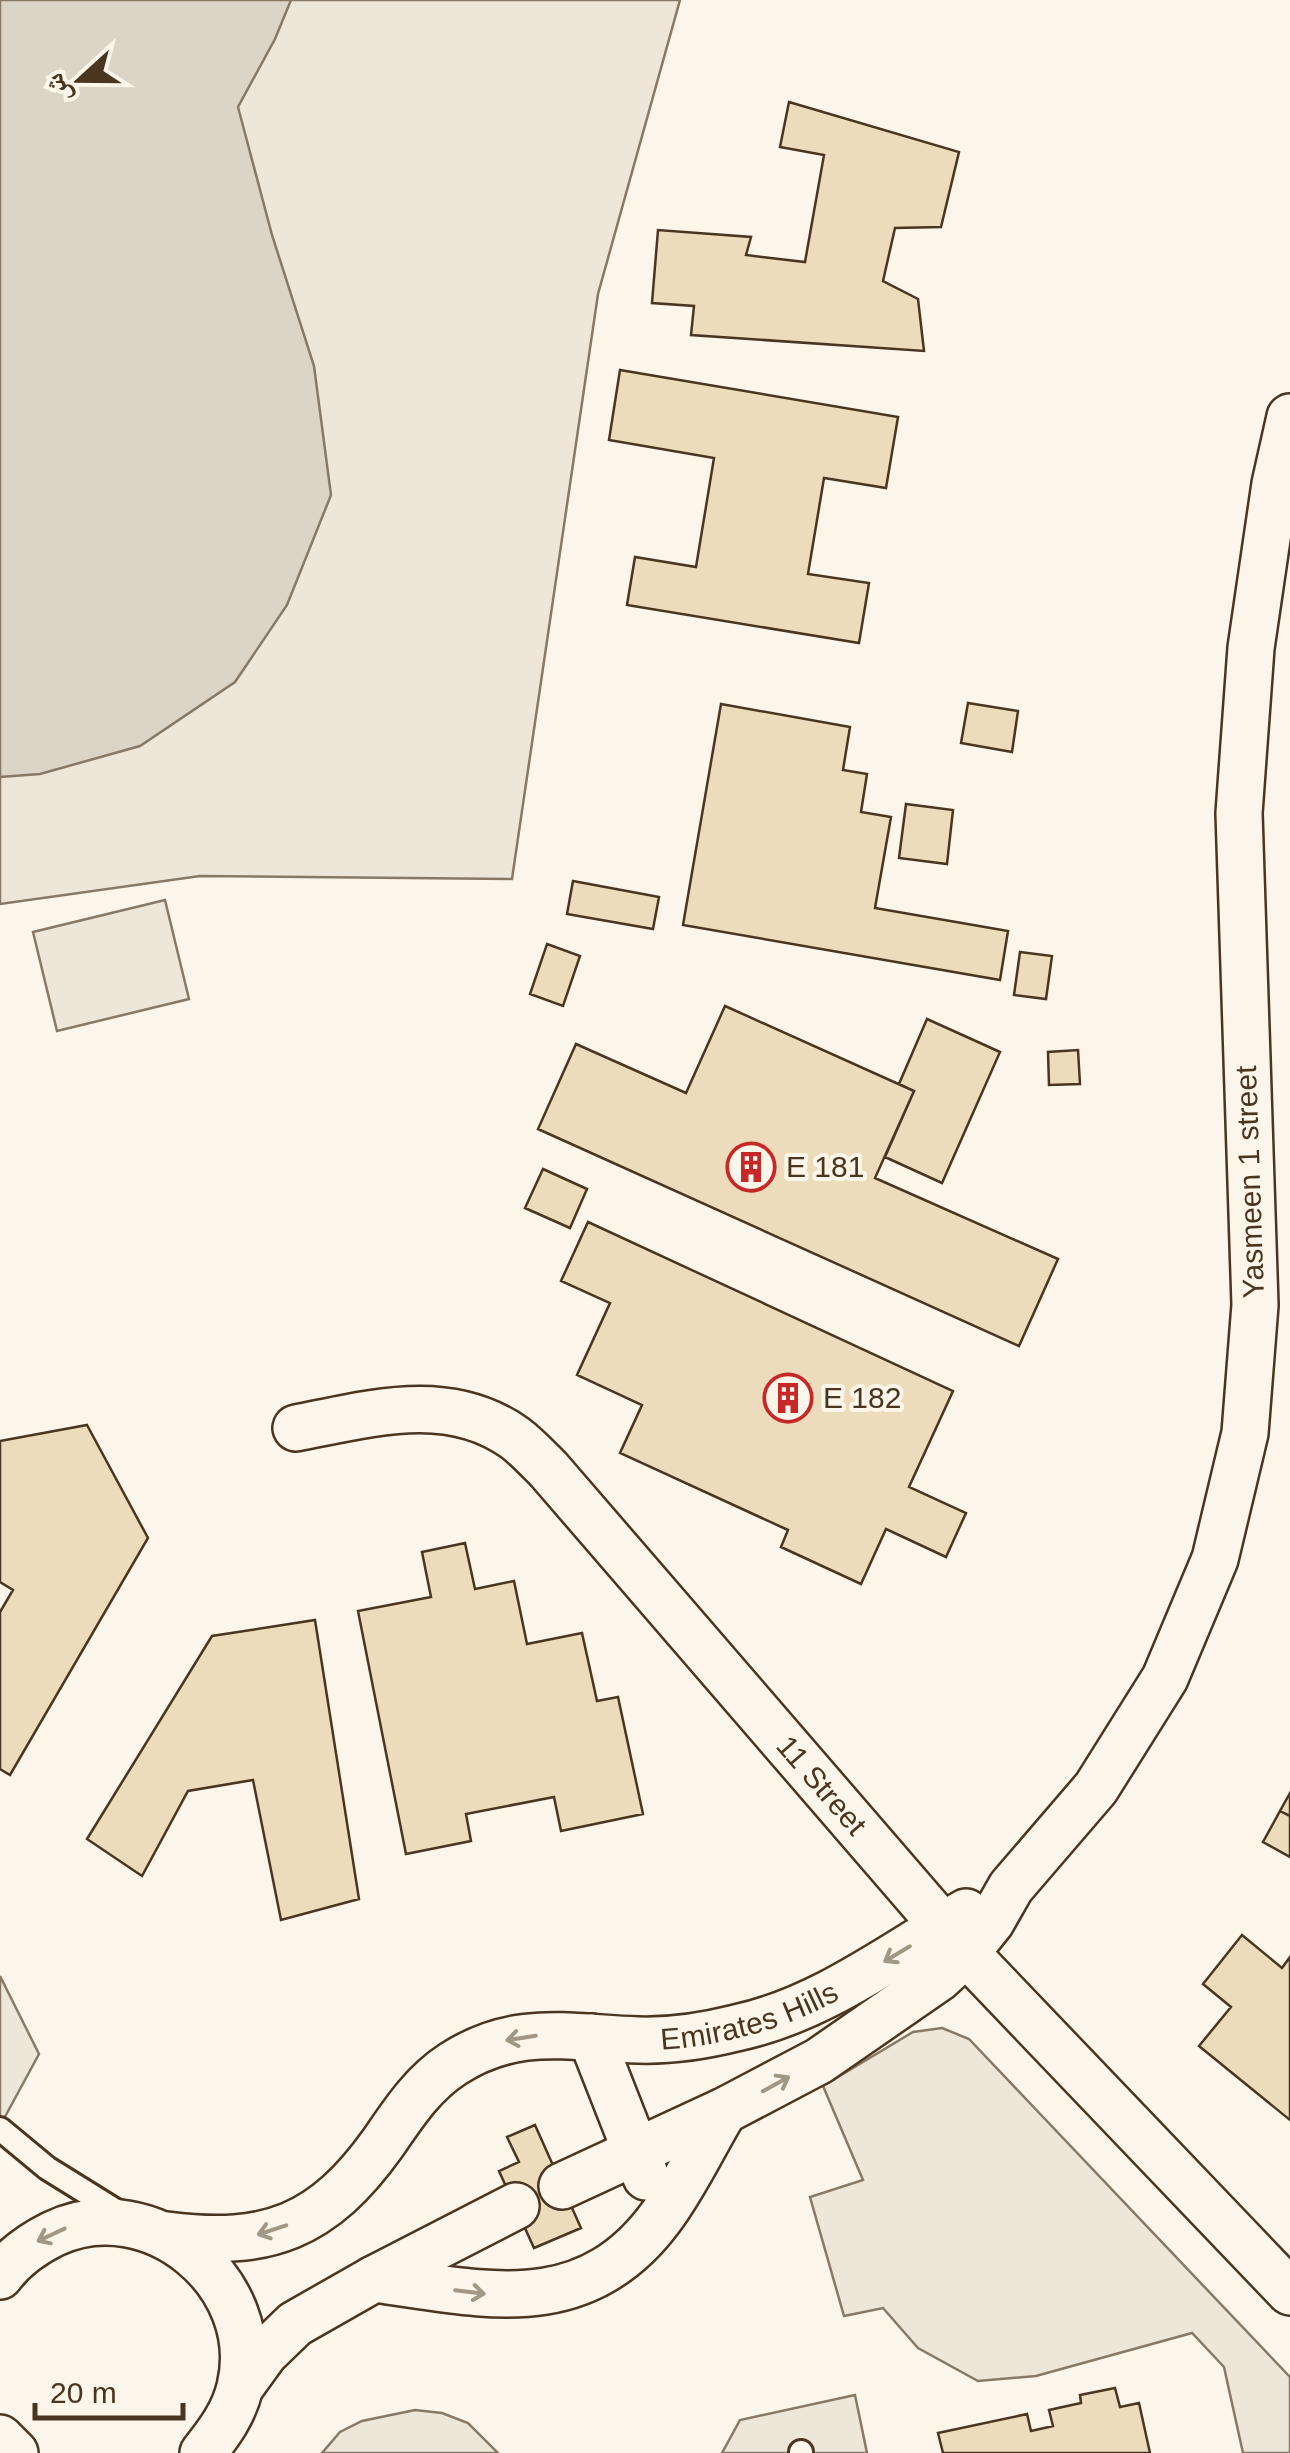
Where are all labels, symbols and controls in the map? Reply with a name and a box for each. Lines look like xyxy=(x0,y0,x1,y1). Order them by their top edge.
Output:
north arrow xyxy=(30,30,130,130)
text: ش xyxy=(37,69,78,108)
street label: Yasmeen 1 street xyxy=(1229,1064,1270,1299)
building icon: E 181 xyxy=(725,1141,777,1193)
place label: E 181 xyxy=(786,1150,864,1183)
building icon: E 182 xyxy=(762,1372,814,1424)
place label: E 182 xyxy=(823,1381,901,1414)
street label: 11 Street xyxy=(770,1729,874,1842)
one-way arrow xyxy=(883,1943,912,1964)
street label: Emirates Hills xyxy=(659,1975,843,2056)
one-way arrow xyxy=(505,2030,538,2048)
one-way arrow xyxy=(761,2074,791,2094)
one-way arrow xyxy=(257,2223,289,2241)
one-way arrow xyxy=(37,2227,67,2246)
one-way arrow xyxy=(454,2283,486,2302)
scale bar xyxy=(35,2358,182,2420)
text: 20 m xyxy=(50,2376,117,2409)

